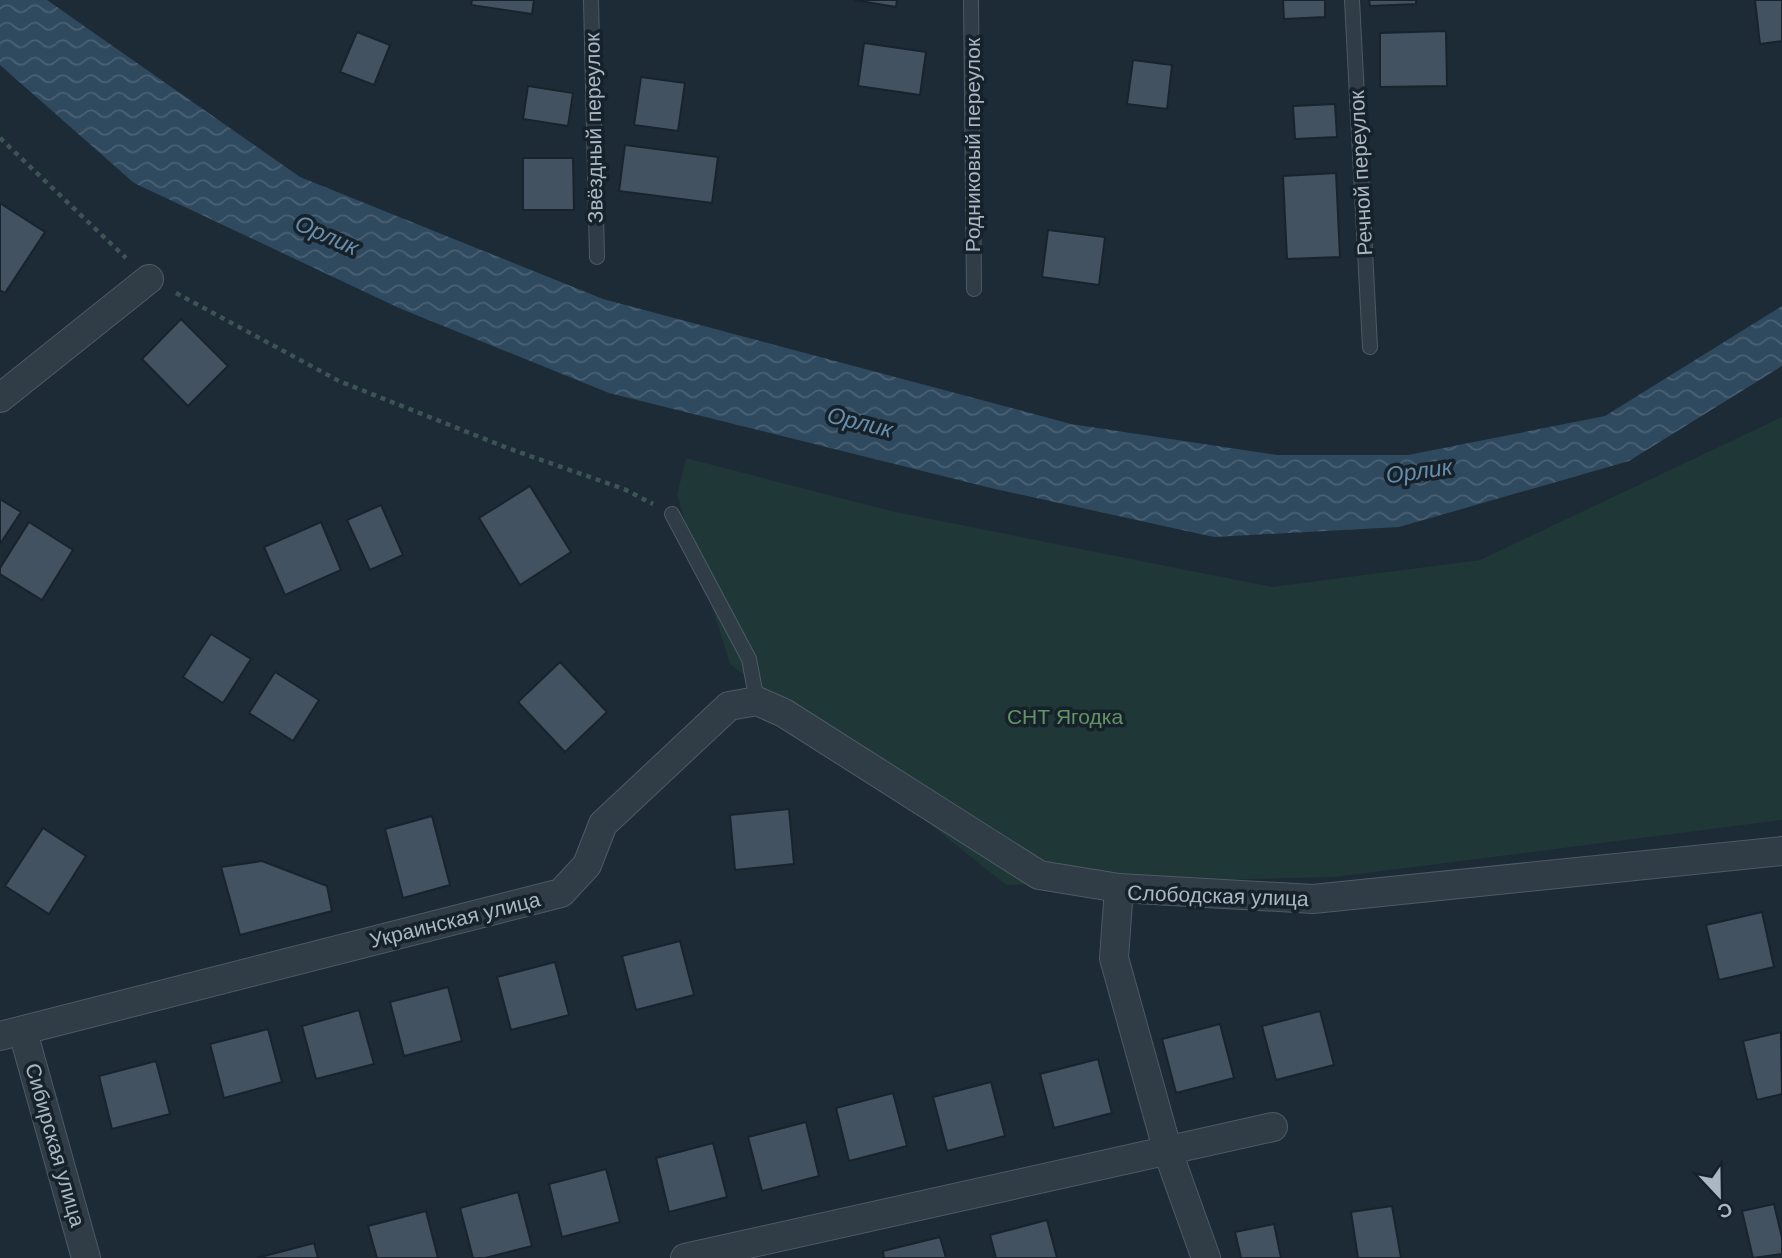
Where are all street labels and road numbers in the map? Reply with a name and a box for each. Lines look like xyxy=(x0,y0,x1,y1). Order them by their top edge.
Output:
street label: Звёздный переулок xyxy=(580,32,607,224)
street label: Родниковый переулок xyxy=(961,37,984,252)
street label: Речной переулок xyxy=(1345,89,1376,256)
street label: Слободская улица xyxy=(1127,881,1309,910)
street label: Украинская улица xyxy=(367,887,543,952)
street label: Сибирская улица xyxy=(21,1060,90,1230)

